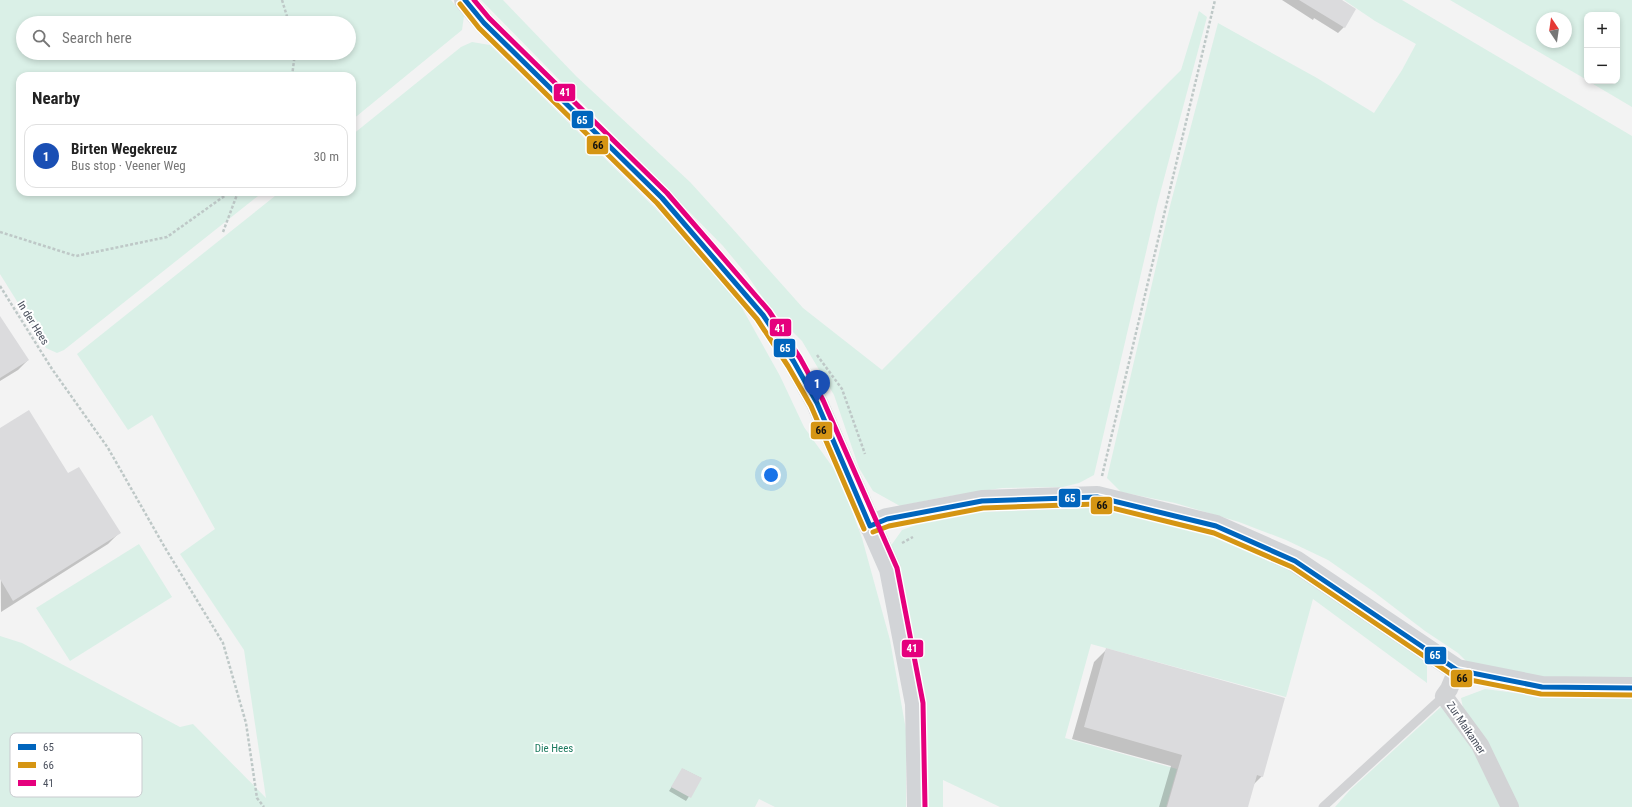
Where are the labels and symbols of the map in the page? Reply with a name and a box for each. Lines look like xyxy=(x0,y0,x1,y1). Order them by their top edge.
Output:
north arrow xyxy=(1536,12,1572,48)
line badge: 41 xyxy=(553,83,576,102)
text: 41 xyxy=(559,86,571,99)
line badge: 65 xyxy=(571,110,594,129)
text: 65 xyxy=(576,114,588,127)
line badge: 66 xyxy=(586,135,609,155)
text: 66 xyxy=(592,139,604,152)
street label: In der Hees xyxy=(14,299,52,347)
line badge: 41 xyxy=(769,318,792,337)
text: 41 xyxy=(774,322,786,335)
line badge: 65 xyxy=(773,338,796,358)
text: 65 xyxy=(779,342,791,355)
pin: 1 xyxy=(804,370,830,403)
line badge: 66 xyxy=(810,421,833,440)
text: 66 xyxy=(815,424,827,437)
your location xyxy=(761,465,781,485)
line badge: 65 xyxy=(1058,488,1081,508)
text: 65 xyxy=(1064,492,1076,505)
line badge: 66 xyxy=(1090,496,1113,515)
text: 66 xyxy=(1096,499,1108,512)
line badge: 41 xyxy=(901,639,924,658)
text: 41 xyxy=(906,642,918,655)
line badge: 65 xyxy=(1424,646,1447,665)
text: 65 xyxy=(1429,649,1441,662)
line badge: 66 xyxy=(1450,669,1473,688)
text: 66 xyxy=(1456,672,1468,685)
street label: Zur Maikamer xyxy=(1444,700,1489,757)
legend xyxy=(10,733,142,797)
text: 65 xyxy=(43,741,54,754)
park label: Die Hees xyxy=(535,742,573,755)
text: 66 xyxy=(43,759,54,772)
text: 41 xyxy=(43,777,54,790)

